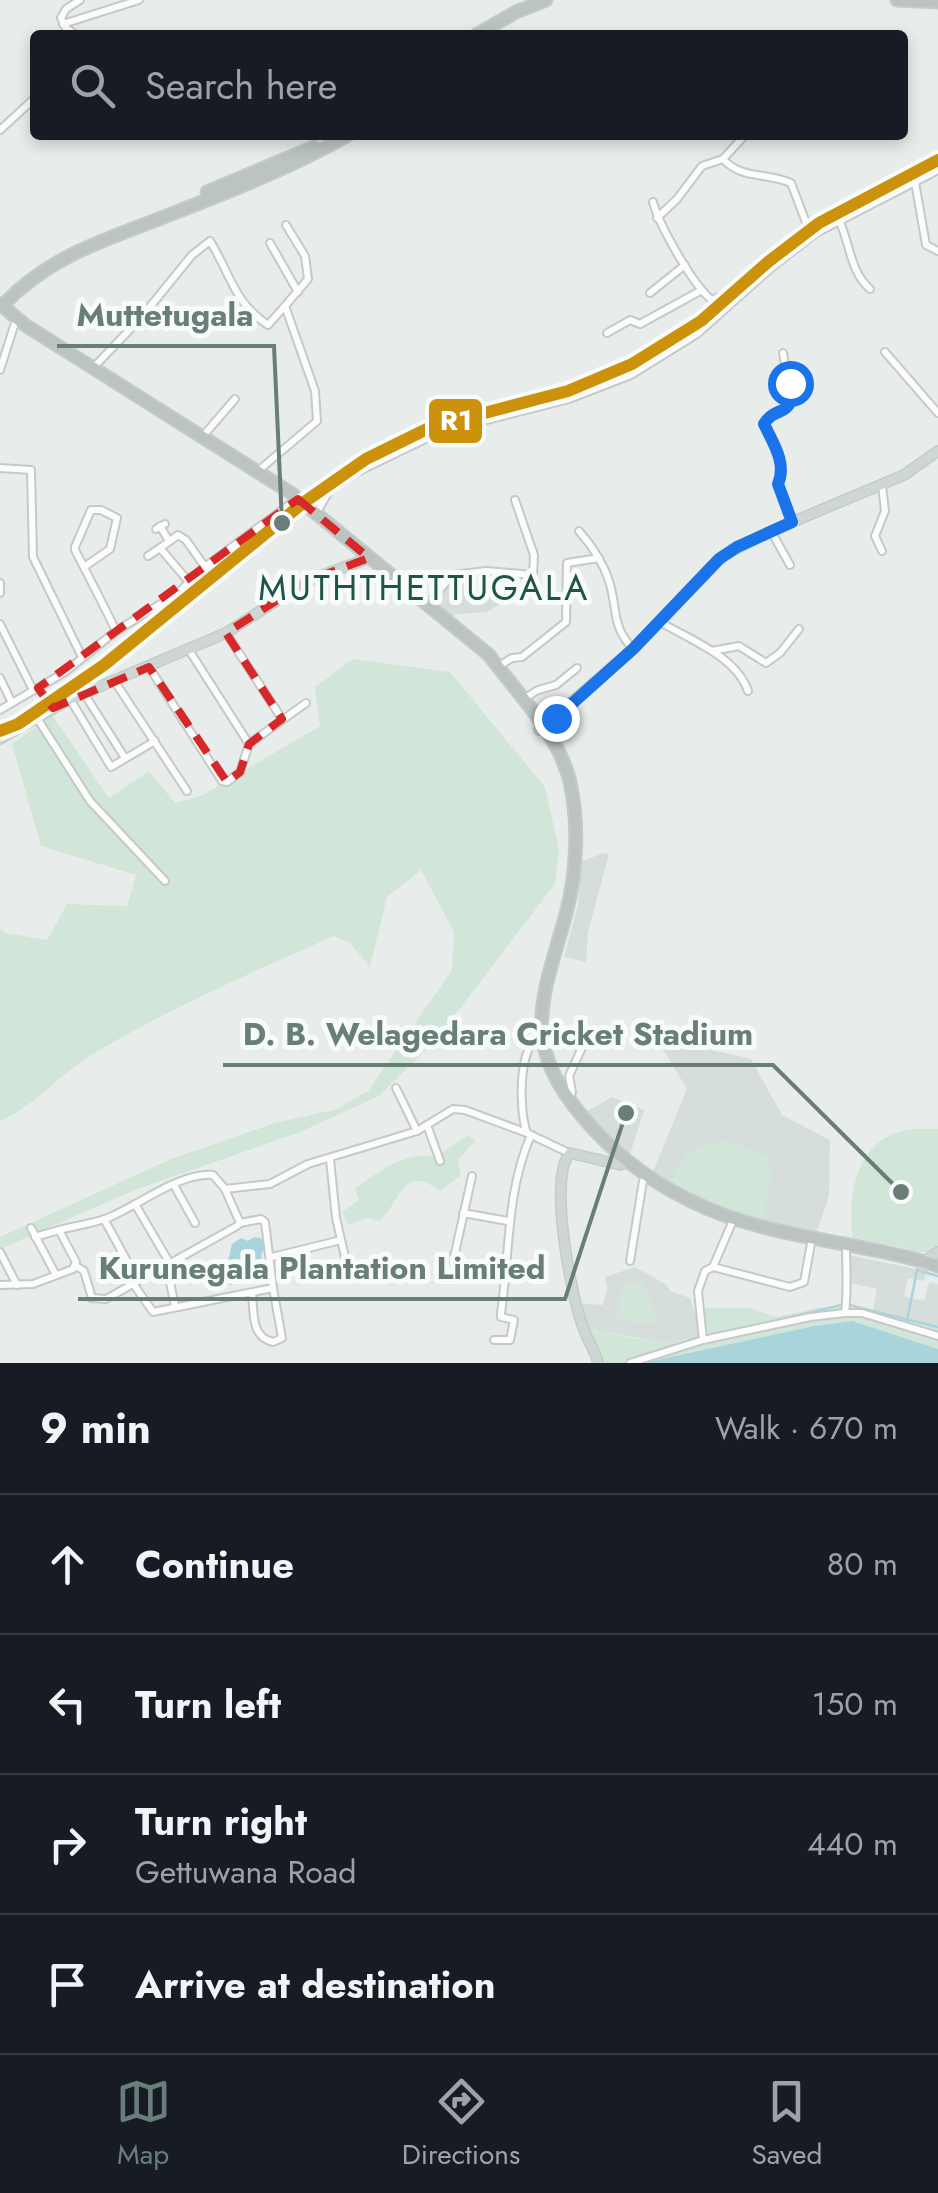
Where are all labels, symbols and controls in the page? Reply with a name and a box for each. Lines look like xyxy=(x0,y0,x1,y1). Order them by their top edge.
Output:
search box xyxy=(30,30,908,140)
icon: search xyxy=(65,58,120,113)
text: Search here xyxy=(145,58,337,113)
callout: Muttetugala xyxy=(57,284,274,346)
text: Muttetugala xyxy=(77,292,253,338)
route start xyxy=(768,361,814,407)
line badge: R1 xyxy=(427,397,484,445)
text: R1 xyxy=(440,400,472,441)
district label: MUTHTHETTUGALA xyxy=(258,563,590,613)
route end xyxy=(534,696,580,742)
callout: D. B. Welagedara Cricket Stadium xyxy=(223,1003,773,1065)
text: D. B. Welagedara Cricket Stadium xyxy=(243,1011,753,1057)
callout: Kurunegala Plantation Limited xyxy=(78,1237,565,1299)
text: Kurunegala Plantation Limited xyxy=(99,1245,545,1291)
text: 9 min xyxy=(40,1398,151,1459)
text: Walk · 670 m xyxy=(715,1405,898,1451)
icon: ahead xyxy=(40,1537,95,1592)
text: Continue xyxy=(135,1537,294,1592)
text: 80 m xyxy=(827,1541,898,1587)
icon: left xyxy=(40,1677,95,1732)
text: Turn left xyxy=(135,1677,281,1732)
text: 150 m xyxy=(812,1681,898,1727)
text: Turn right xyxy=(135,1794,307,1849)
icon: right xyxy=(40,1817,95,1872)
text: 440 m xyxy=(807,1821,898,1867)
text: Gettuwana Road xyxy=(135,1849,356,1895)
icon: arrive xyxy=(40,1957,95,2012)
text: Arrive at destination xyxy=(135,1957,496,2012)
tab: Map xyxy=(116,2074,171,2175)
tab: Directions xyxy=(402,2074,520,2175)
tab: Saved xyxy=(751,2074,822,2175)

